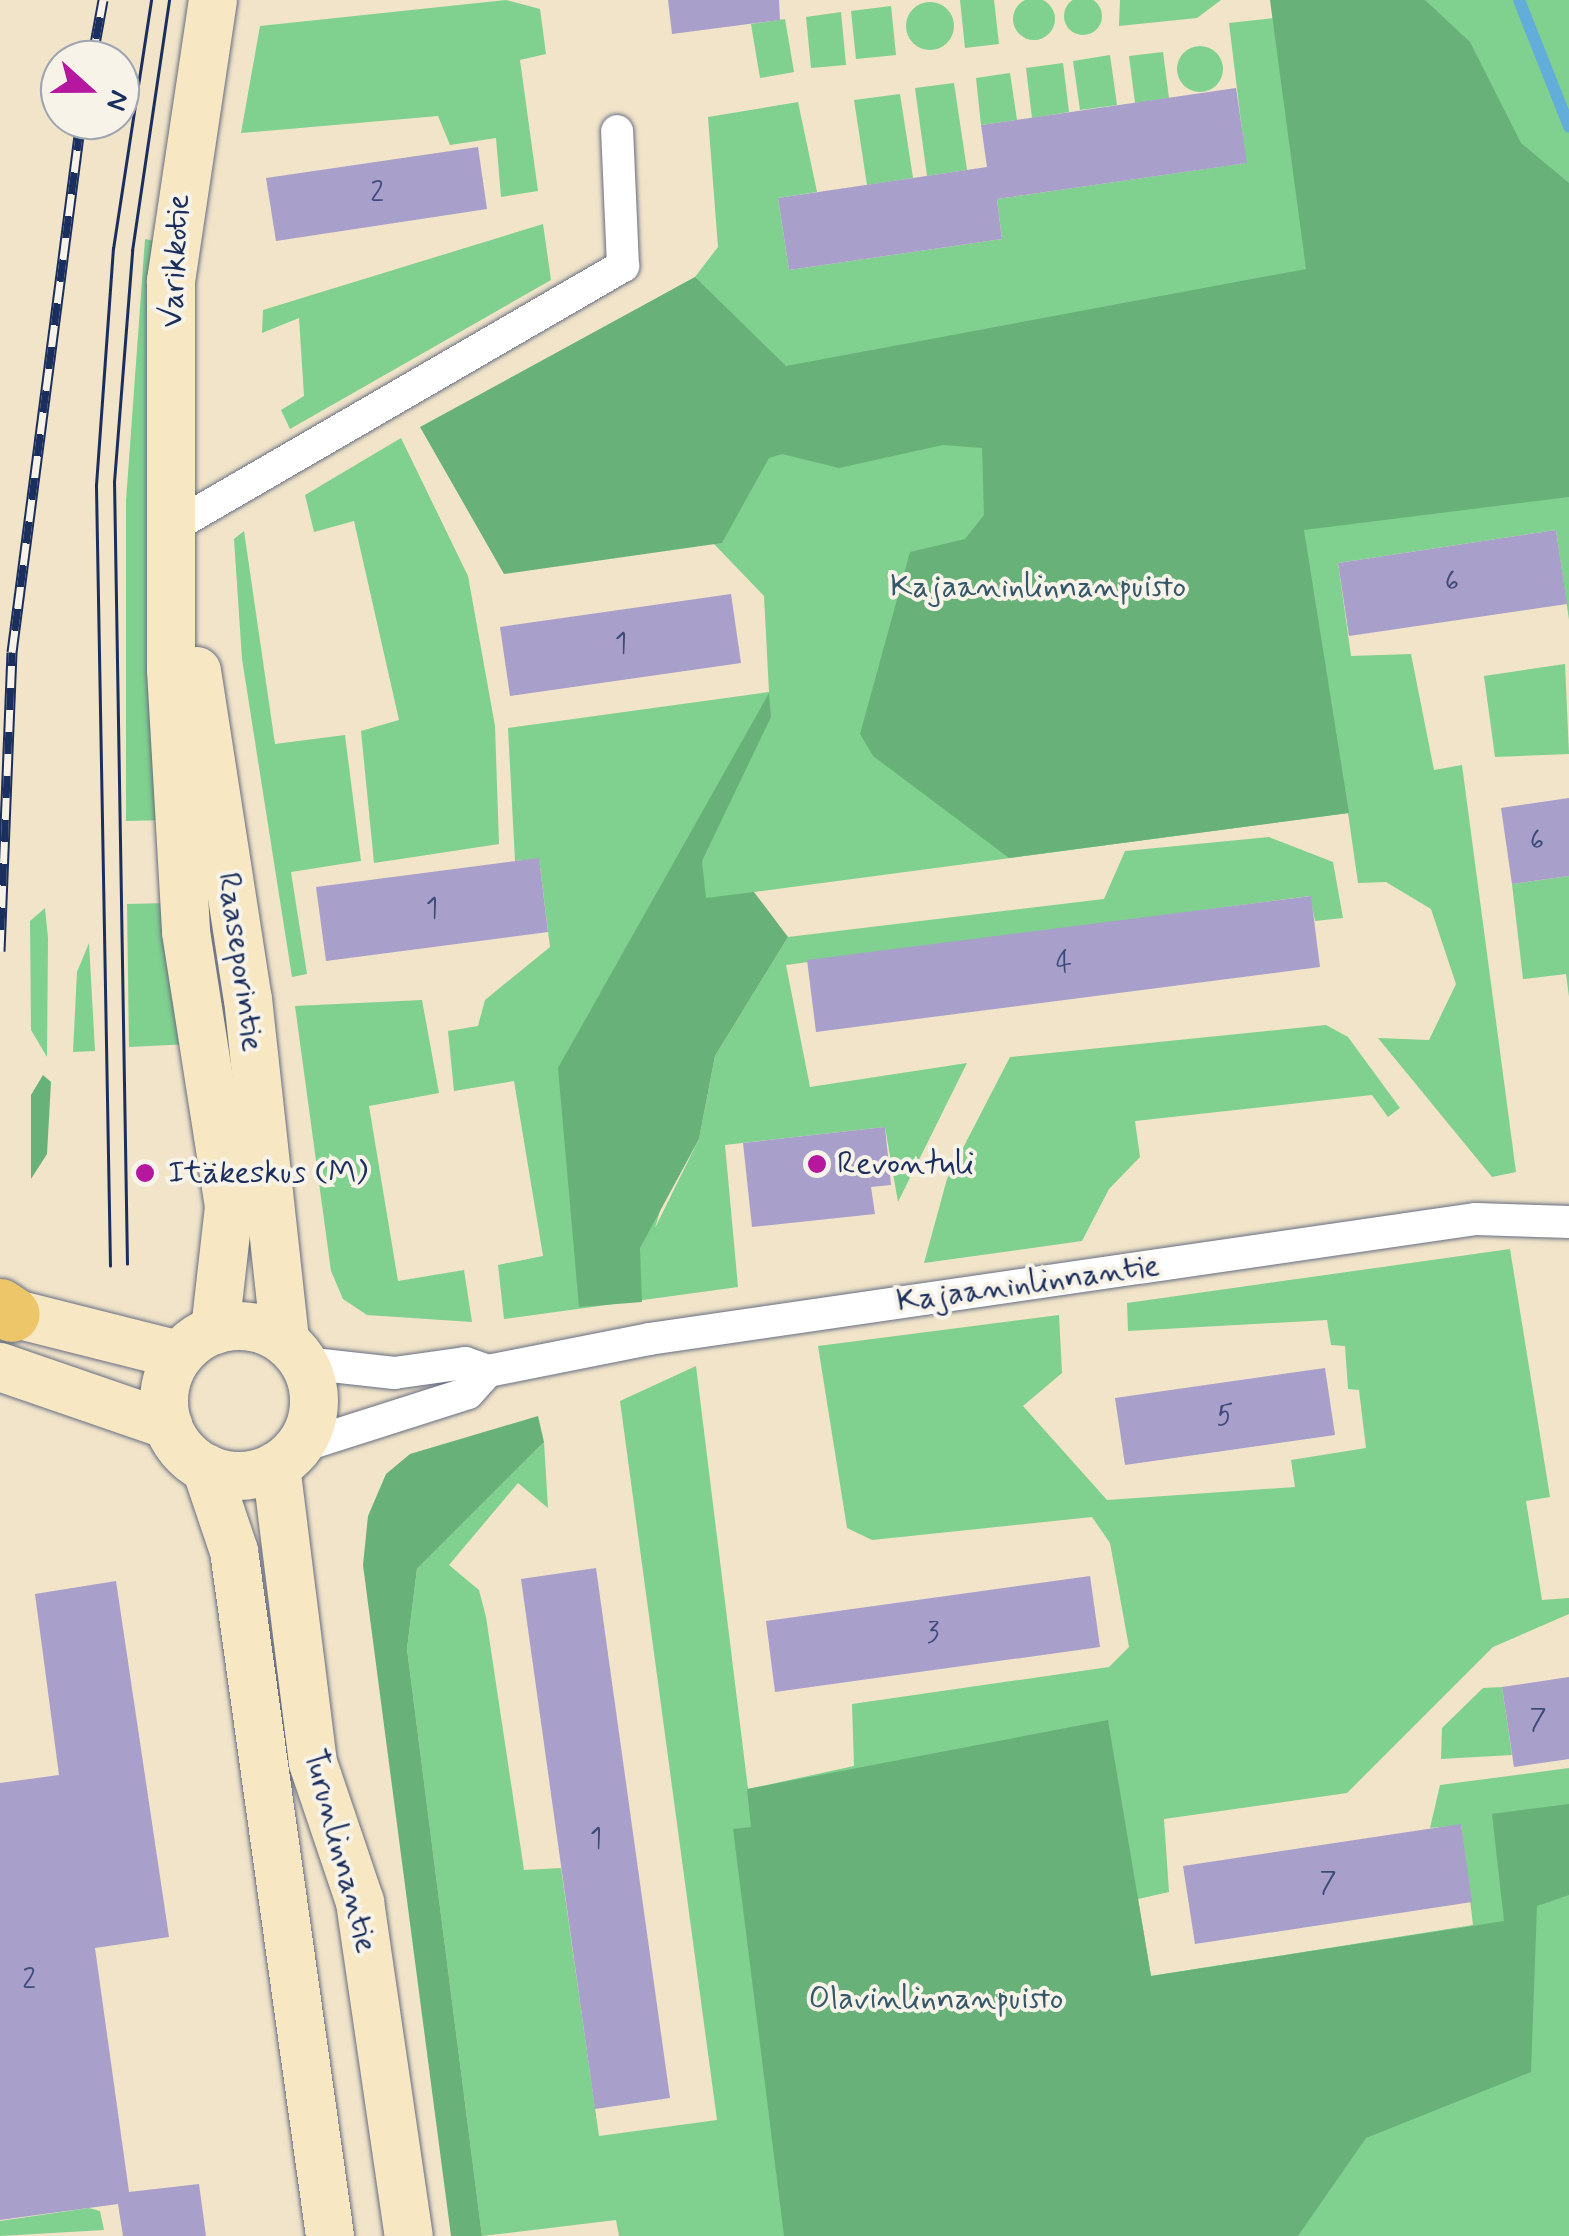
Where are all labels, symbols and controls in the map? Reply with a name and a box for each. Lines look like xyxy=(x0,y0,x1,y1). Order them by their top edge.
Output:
north arrow xyxy=(40,40,140,140)
text: N xyxy=(96,85,137,116)
house number: 2 xyxy=(370,177,384,211)
street label: Varikkotie xyxy=(153,193,199,329)
house number: 6 xyxy=(1445,566,1459,600)
park label: Kajaaninlinnanpuisto xyxy=(890,568,1186,606)
house number: 1 xyxy=(615,628,627,662)
house number: 6 xyxy=(1530,825,1544,859)
street label: Raaseporintie xyxy=(208,870,272,1054)
house number: 1 xyxy=(426,893,438,927)
house number: 4 xyxy=(1056,947,1072,981)
place label: Revontuli xyxy=(837,1145,974,1183)
marker: Revontuli xyxy=(806,1153,828,1175)
place label: Itäkeskus (M) xyxy=(168,1154,368,1192)
marker: Itäkeskus (M) xyxy=(132,1160,158,1186)
street label: Kajaaninlinnantie xyxy=(894,1247,1162,1321)
house number: 5 xyxy=(1217,1400,1233,1434)
house number: 3 xyxy=(927,1617,939,1651)
house number: 7 xyxy=(1530,1704,1546,1738)
street label: Turunlinnantie xyxy=(294,1745,386,1957)
house number: 1 xyxy=(590,1823,602,1857)
house number: 7 xyxy=(1320,1867,1336,1901)
house number: 2 xyxy=(22,1964,36,1998)
park label: Olavinlinnanpuisto xyxy=(809,1980,1063,2018)

